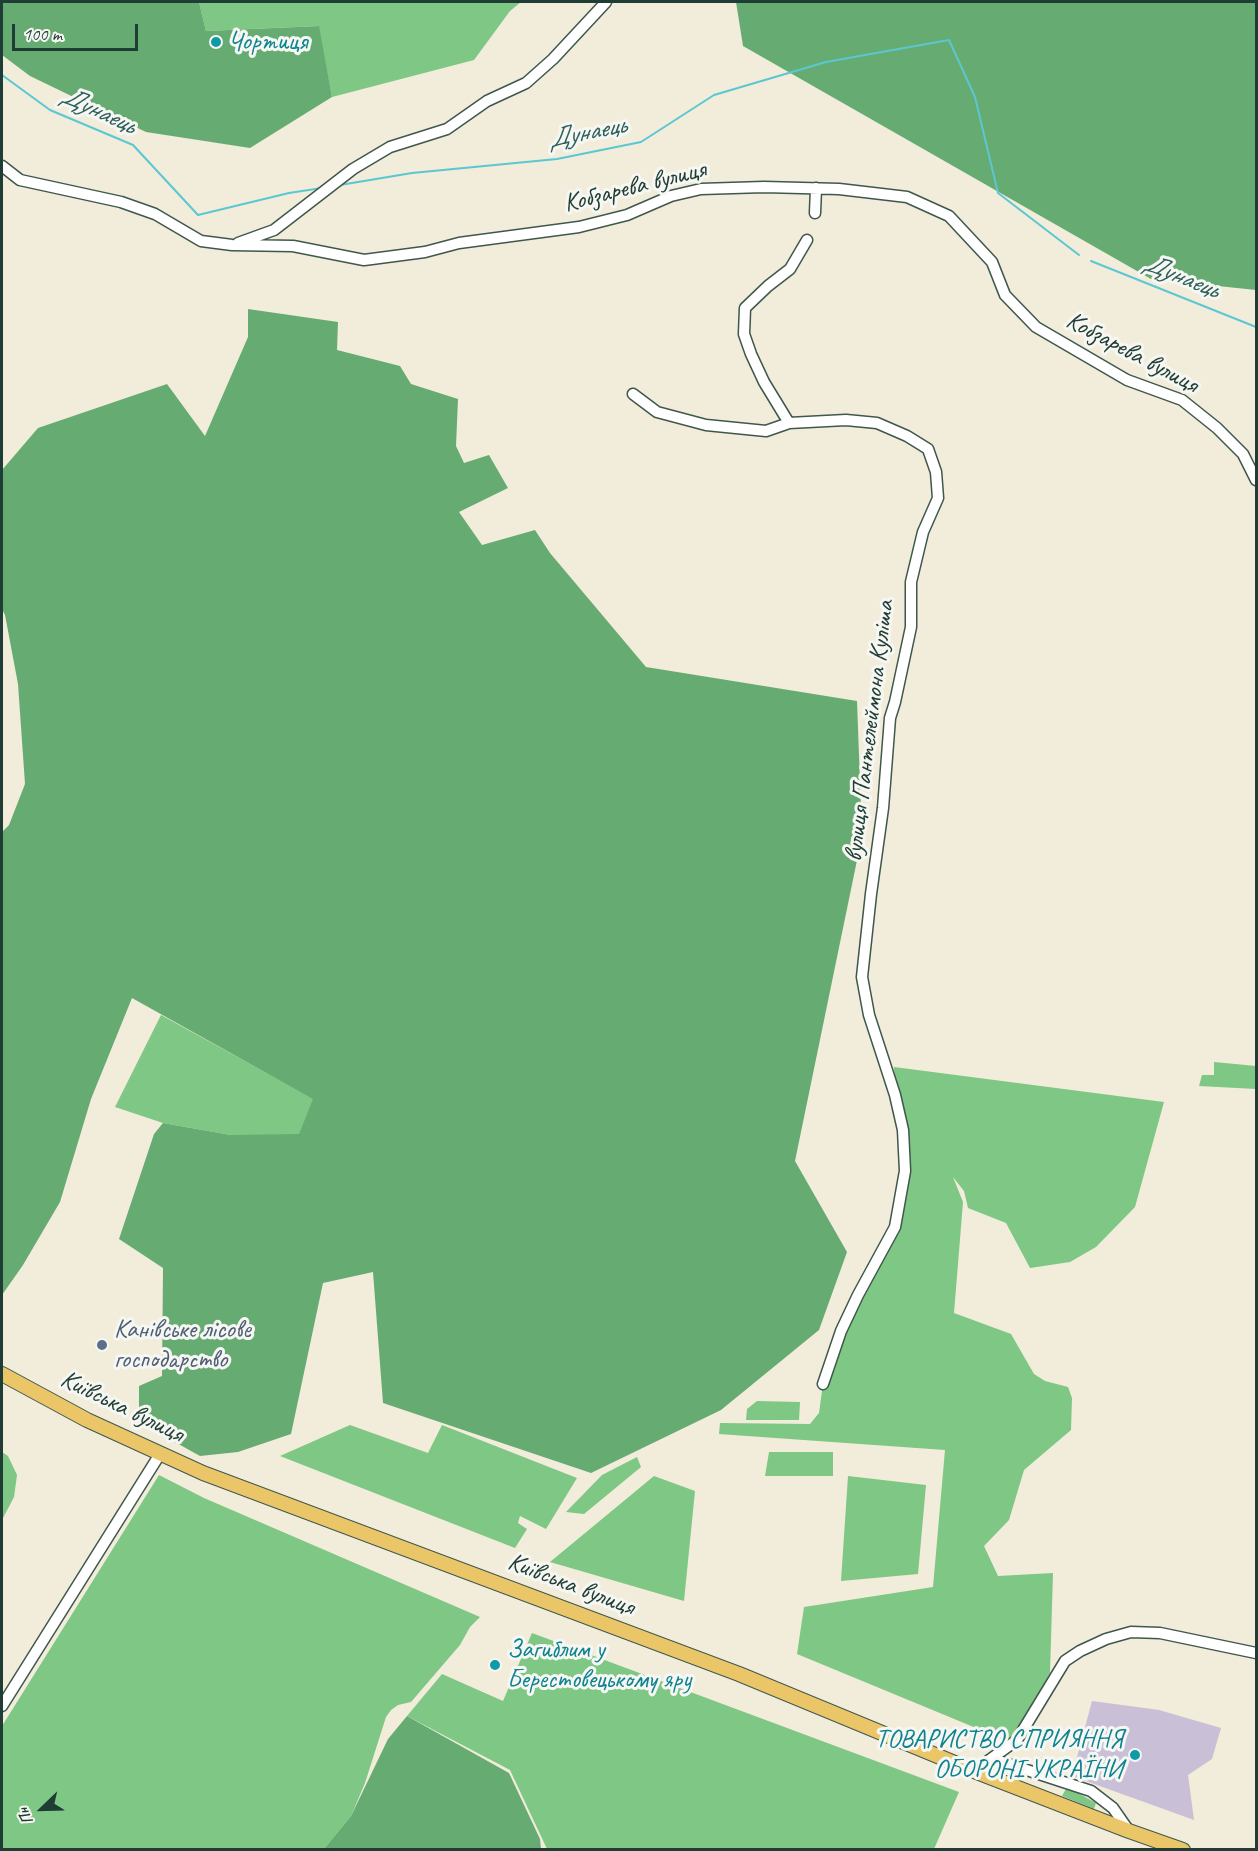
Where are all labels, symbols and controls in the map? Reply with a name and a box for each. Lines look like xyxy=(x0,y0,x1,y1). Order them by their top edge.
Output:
scale bar xyxy=(15,12,141,50)
text: 100 m xyxy=(23,23,62,45)
place label: Чортиця xyxy=(228,26,307,58)
marker: Чортиця xyxy=(209,35,223,49)
water label: Дунаець xyxy=(56,80,140,142)
water label: Дунаець xyxy=(546,110,628,156)
street label: Кобзарева вулиця xyxy=(561,154,709,220)
water label: Дунаець xyxy=(1139,247,1223,307)
street label: Кобзарева вулиця xyxy=(1061,305,1203,401)
street label: вулиця Пантелеймона Куліша xyxy=(839,599,901,863)
place label: Канівське лісове господарство xyxy=(114,1314,251,1376)
marker: Канівське лісове господарство xyxy=(95,1338,109,1352)
street label: Київська вулиця xyxy=(55,1364,189,1450)
street label: Київська вулиця xyxy=(503,1547,639,1623)
place label: Загиблим у Берестовецькому яру xyxy=(507,1634,691,1696)
marker: Загиблим у Берестовецькому яру xyxy=(488,1658,502,1672)
place label: ТОВАРИСТВО СПРИЯННЯ ОБОРОНІ УКРАЇНИ xyxy=(875,1724,1123,1786)
marker: ТОВАРИСТВО СПРИЯННЯ ОБОРОНІ УКРАЇНИ xyxy=(1128,1748,1142,1762)
north arrow xyxy=(12,1779,72,1839)
text: Пн xyxy=(13,1804,38,1828)

